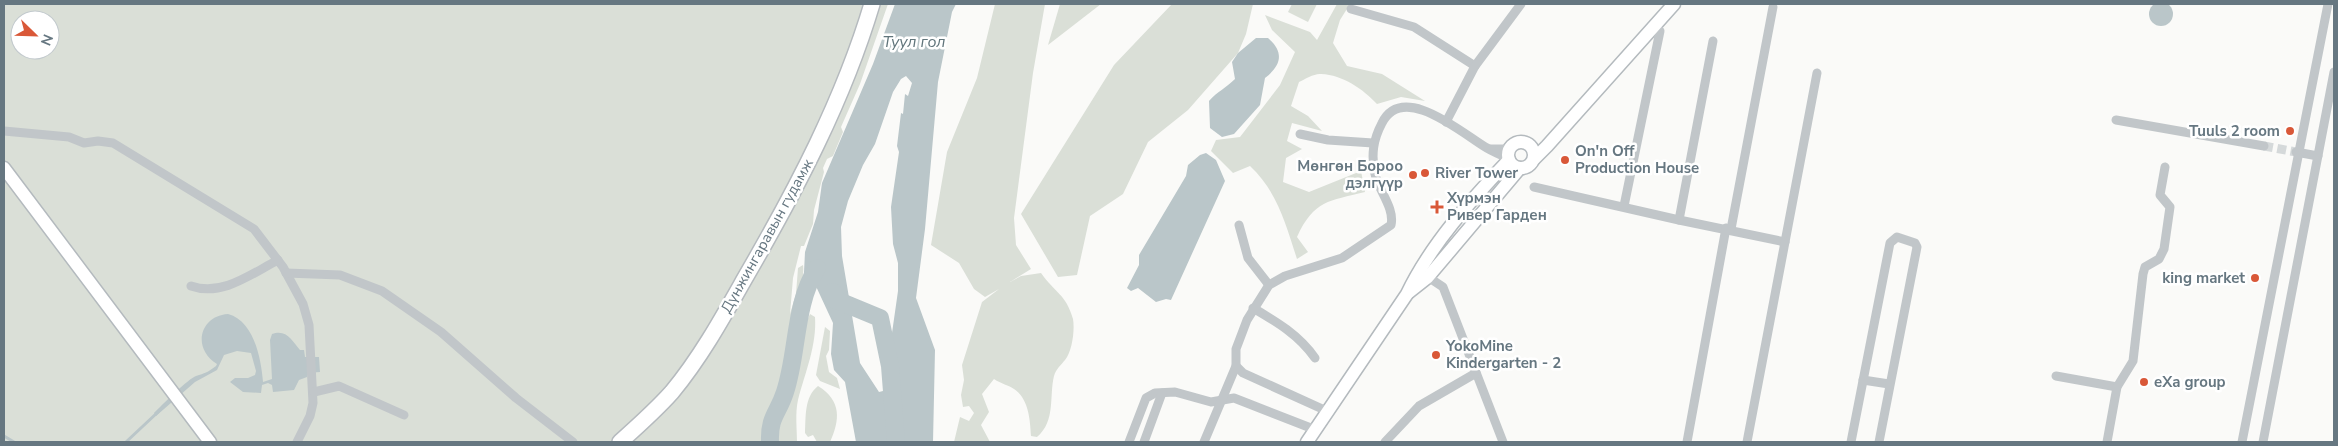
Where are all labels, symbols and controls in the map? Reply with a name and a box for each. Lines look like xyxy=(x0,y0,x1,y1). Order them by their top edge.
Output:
north arrow xyxy=(10,10,60,60)
text: N xyxy=(36,31,57,48)
water label: Туул гол xyxy=(882,31,946,53)
place label: Tuuls 2 room xyxy=(2189,121,2280,141)
marker: Tuuls 2 room xyxy=(2284,125,2296,137)
place label: On'n Off Production House xyxy=(1575,141,1699,178)
marker: On'n Off Production House xyxy=(1559,154,1571,166)
street label: Дүнжингаравын гудамж xyxy=(716,155,818,317)
place label: Мөнгөн Бороо дэлгүүр xyxy=(1297,156,1403,193)
place label: River Tower xyxy=(1435,163,1518,183)
marker: River Tower xyxy=(1419,167,1431,179)
marker: Мөнгөн Бороо дэлгүүр xyxy=(1407,169,1419,181)
place label: Хүрмэн Ривер Гарден xyxy=(1446,188,1547,225)
marker: Хүрмэн Ривер Гарден xyxy=(1431,201,1443,213)
place label: king market xyxy=(2162,268,2245,288)
marker: king market xyxy=(2249,272,2261,284)
place label: YokoMine Kindergarten - 2 xyxy=(1445,336,1561,373)
marker: YokoMine Kindergarten - 2 xyxy=(1430,349,1442,361)
place label: eXa group xyxy=(2154,372,2226,392)
marker: eXa group xyxy=(2138,376,2150,388)

